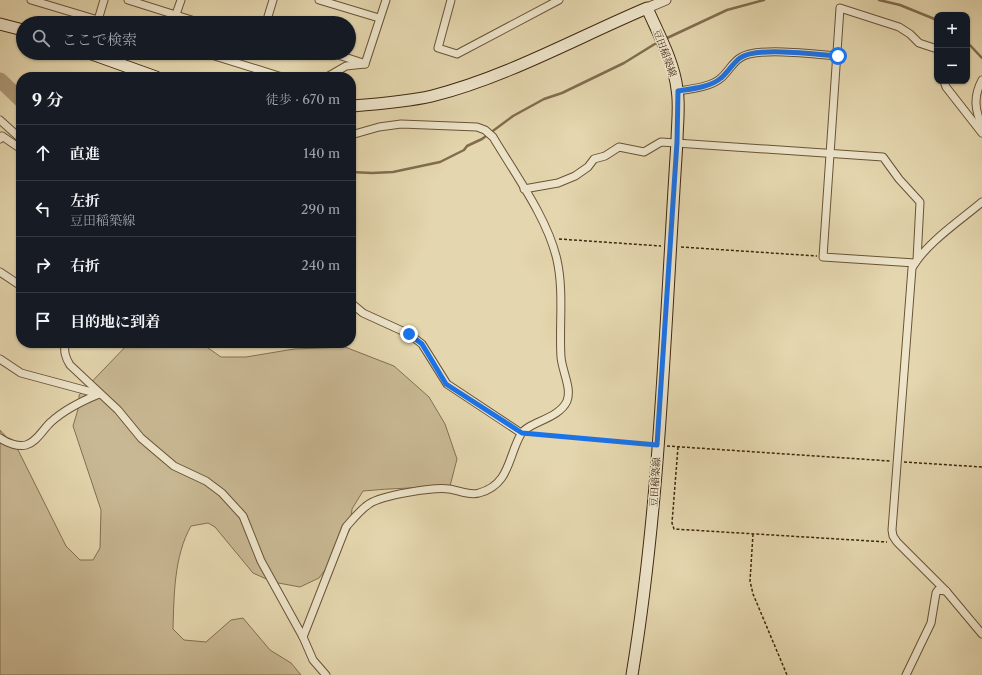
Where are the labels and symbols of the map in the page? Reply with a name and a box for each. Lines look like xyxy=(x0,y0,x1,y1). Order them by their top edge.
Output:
street label: 豆田稲築線 xyxy=(650,27,680,79)
route start xyxy=(829,47,847,65)
route end xyxy=(400,325,418,343)
street label: 豆田稲築線 xyxy=(647,457,663,507)

